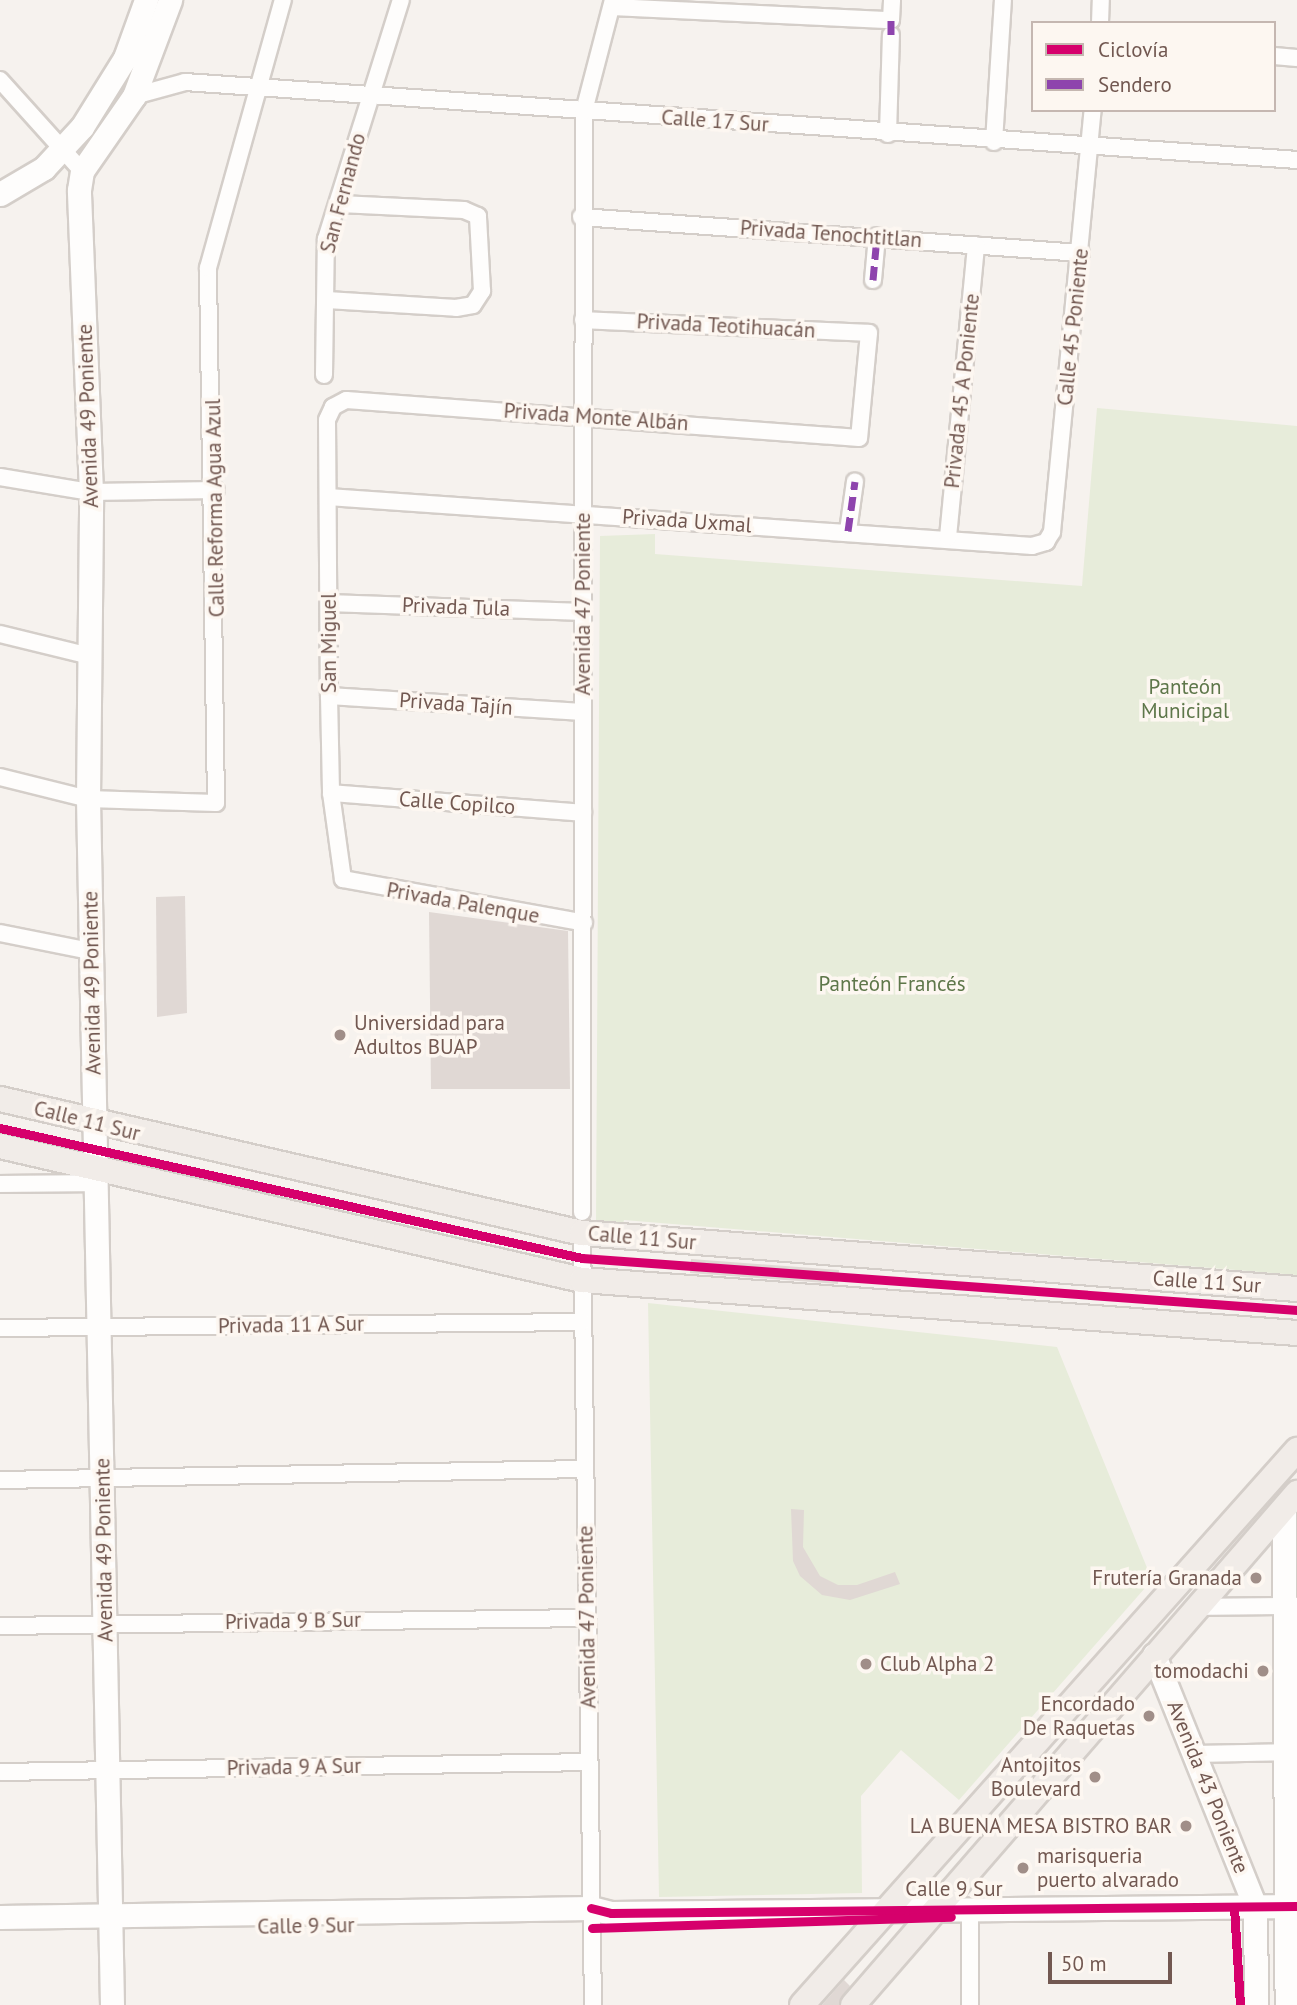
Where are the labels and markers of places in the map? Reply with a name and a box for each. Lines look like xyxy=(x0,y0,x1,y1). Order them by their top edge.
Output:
place label: Universidad para Adultos BUAP xyxy=(354,1010,505,1060)
marker: Universidad para Adultos BUAP xyxy=(332,1027,348,1043)
place label: Frutería Granada xyxy=(1092,1565,1242,1591)
marker: Frutería Granada xyxy=(1248,1570,1264,1586)
place label: Club Alpha 2 xyxy=(880,1651,995,1677)
marker: Club Alpha 2 xyxy=(858,1656,874,1672)
place label: tomodachi xyxy=(1154,1658,1249,1684)
marker: tomodachi xyxy=(1255,1663,1271,1679)
place label: Encordado De Raquetas xyxy=(1023,1691,1135,1741)
marker: Encordado De Raquetas xyxy=(1141,1708,1157,1724)
place label: Antojitos Boulevard xyxy=(991,1752,1081,1802)
marker: Antojitos Boulevard xyxy=(1087,1769,1103,1785)
place label: LA BUENA MESA BISTRO BAR xyxy=(907,1813,1172,1839)
marker: LA BUENA MESA BISTRO BAR xyxy=(1178,1818,1194,1834)
place label: marisqueria puerto alvarado xyxy=(1037,1843,1179,1893)
marker: marisqueria puerto alvarado xyxy=(1015,1860,1031,1876)

